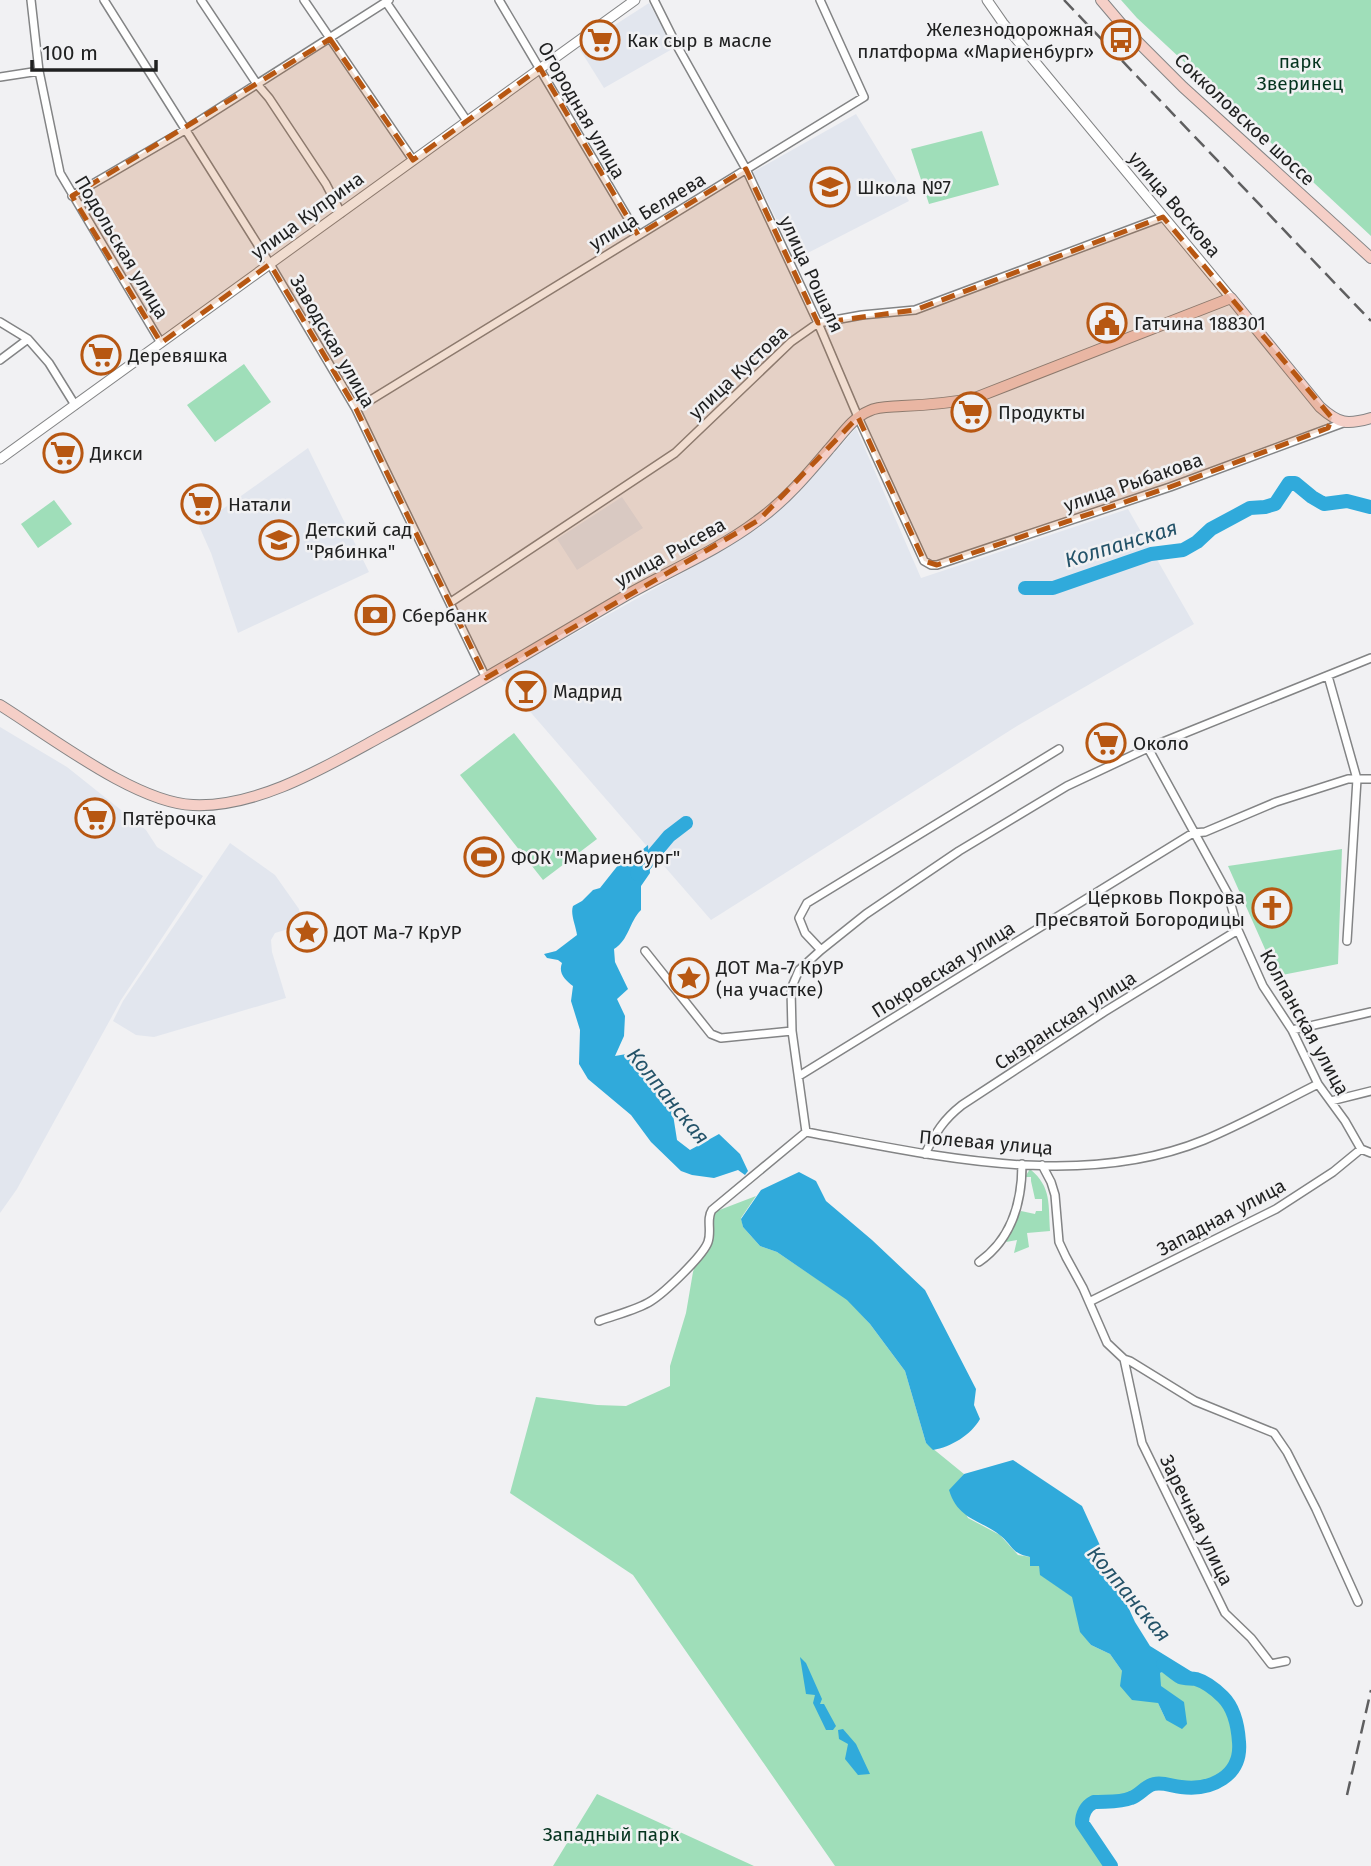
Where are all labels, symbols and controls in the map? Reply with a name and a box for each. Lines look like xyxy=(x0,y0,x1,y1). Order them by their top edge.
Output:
place label: Железнодорожная платформа «Мариенбург» xyxy=(857,18,1094,63)
supermarket icon: Как сыр в масле xyxy=(579,19,621,61)
bus stop icon: Железнодорожная платформа «Мариенбург» xyxy=(1100,19,1142,61)
scale bar xyxy=(32,28,156,72)
place label: Как сыр в масле xyxy=(627,29,772,52)
street label: Огородная улица xyxy=(533,37,630,183)
text: 100 m xyxy=(42,40,98,66)
street label: Сокколовское шоссе xyxy=(1170,48,1320,190)
park label: парк Зверинец xyxy=(1257,50,1343,95)
street label: улица Воскова xyxy=(1124,147,1226,262)
school or university icon: Школа №7 xyxy=(809,166,851,208)
street label: улица Куприна xyxy=(246,167,368,264)
street label: улица Беляева xyxy=(585,168,710,255)
street label: Подольская улица xyxy=(70,171,174,323)
place label: Школа №7 xyxy=(857,176,951,199)
street label: улица Рошаля xyxy=(774,212,849,336)
street label: Заводская улица xyxy=(285,271,380,412)
public building icon: Гатчина 188301 xyxy=(1086,302,1128,344)
place label: Гатчина 188301 xyxy=(1134,312,1266,335)
street label: улица Кустова xyxy=(684,321,793,424)
supermarket icon: Деревяшка xyxy=(80,334,122,376)
place label: Деревяшка xyxy=(127,344,228,367)
supermarket icon: Продукты xyxy=(950,391,992,433)
place label: Продукты xyxy=(998,401,1085,424)
supermarket icon: Дикси xyxy=(42,432,84,474)
place label: Дикси xyxy=(89,442,143,465)
street label: улица Рыбакова xyxy=(1061,448,1206,517)
supermarket icon: Натали xyxy=(180,483,222,525)
place label: Натали xyxy=(228,493,291,516)
street label: улица Рысева xyxy=(611,513,729,592)
water label: Колпанская xyxy=(1061,514,1181,574)
place label: Детский сад "Рябинка" xyxy=(305,518,412,563)
school or university icon: Детский сад "Рябинка" xyxy=(258,519,300,561)
bank icon: Сбербанк xyxy=(354,594,396,636)
place label: Сбербанк xyxy=(402,604,487,627)
bar icon: Мадрид xyxy=(505,670,547,712)
place label: Мадрид xyxy=(553,680,622,703)
supermarket icon: Около xyxy=(1085,722,1127,764)
place label: Около xyxy=(1133,732,1189,755)
supermarket icon: Пятёрочка xyxy=(74,797,116,839)
place label: Пятёрочка xyxy=(122,807,217,830)
sports icon: ФОК "Мариенбург" xyxy=(463,836,505,878)
place label: ФОК "Мариенбург" xyxy=(511,846,680,869)
place label: Церковь Покрова Пресвятой Богородицы xyxy=(1035,886,1245,931)
church icon: Церковь Покрова Пресвятой Богородицы xyxy=(1251,887,1293,929)
place icon: ДОТ Ма-7 КрУР xyxy=(286,911,328,953)
street label: Покровская улица xyxy=(868,916,1019,1023)
place label: ДОТ Ма-7 КрУР xyxy=(333,921,462,944)
street label: Колпанская улица xyxy=(1255,945,1354,1099)
place label: ДОТ Ма-7 КрУР (на участке) xyxy=(715,956,844,1001)
place icon: ДОТ Ма-7 КрУР (на участке) xyxy=(668,957,710,999)
street label: Сызранская улица xyxy=(990,966,1140,1075)
water label: Колпанская xyxy=(621,1042,715,1150)
street label: Полевая улица xyxy=(918,1125,1054,1160)
street label: Западная улица xyxy=(1153,1174,1290,1261)
street label: Заречная улица xyxy=(1155,1451,1238,1589)
water label: Колпанская xyxy=(1081,1541,1177,1647)
park label: Западный парк xyxy=(543,1823,679,1846)

